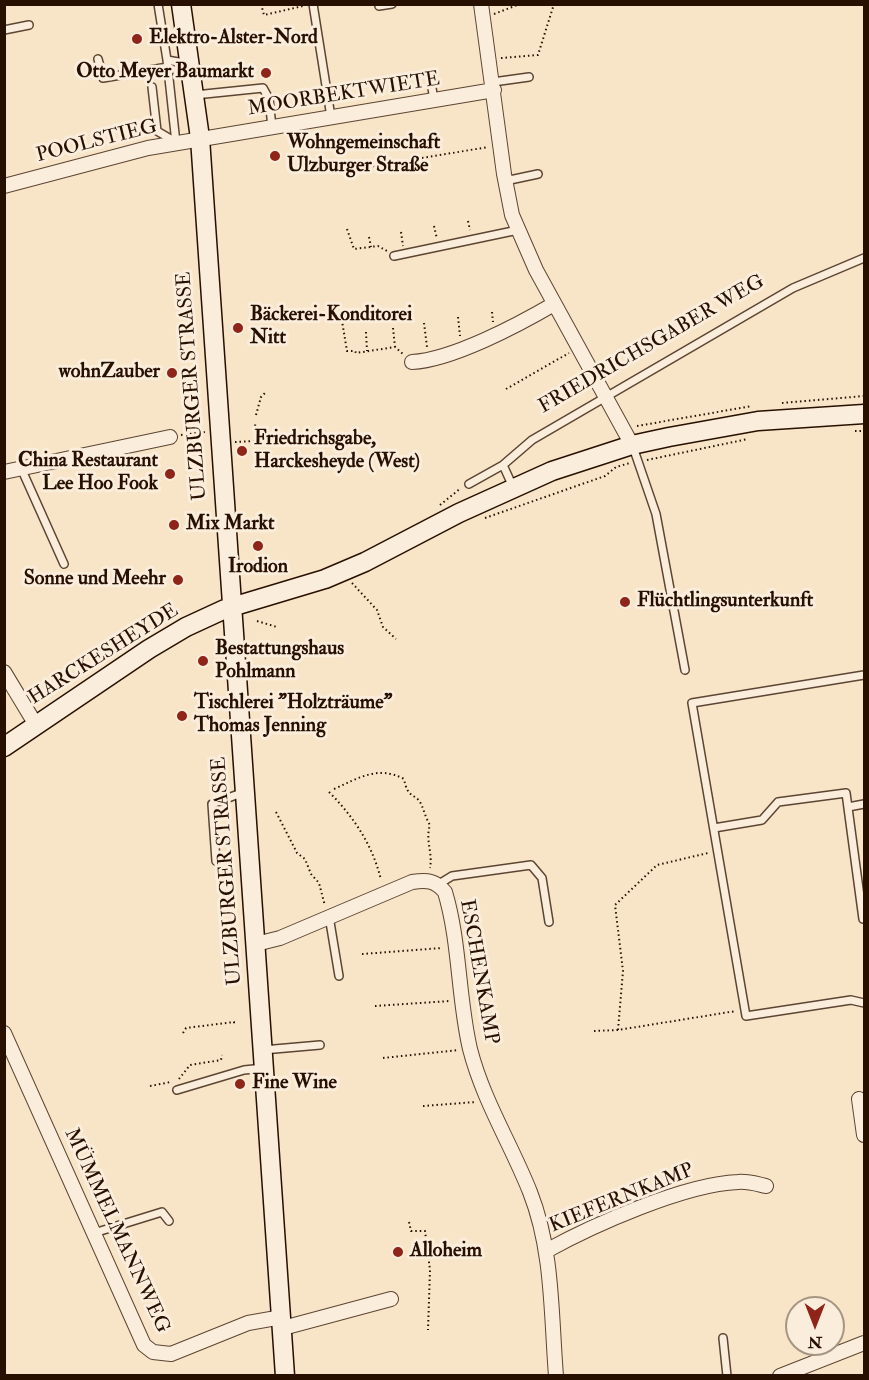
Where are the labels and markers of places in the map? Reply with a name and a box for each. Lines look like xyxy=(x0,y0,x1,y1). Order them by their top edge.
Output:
place label: Elektro-Alster-Nord xyxy=(149,27,318,51)
marker: Elektro-Alster-Nord xyxy=(130,32,144,46)
place label: Otto Meyer Baumarkt xyxy=(76,61,254,85)
marker: Otto Meyer Baumarkt xyxy=(259,66,273,80)
place label: Wohngemeinschaft Ulzburger Straße xyxy=(287,132,440,179)
marker: Wohngemeinschaft Ulzburger Straße xyxy=(268,149,282,163)
place label: Bäckerei-Konditorei Nitt xyxy=(250,304,412,351)
marker: Bäckerei-Konditorei Nitt xyxy=(231,321,245,335)
place label: wohnZauber xyxy=(59,361,160,385)
marker: wohnZauber xyxy=(165,366,179,380)
place label: Friedrichsgabe, Harckesheyde (West) xyxy=(254,428,420,475)
marker: Friedrichsgabe, Harckesheyde (West) xyxy=(235,444,249,458)
place label: China Restaurant Lee Hoo Fook xyxy=(18,450,158,497)
marker: China Restaurant Lee Hoo Fook xyxy=(163,467,177,481)
place label: Mix Markt xyxy=(186,513,274,537)
marker: Mix Markt xyxy=(167,518,181,532)
marker: Irodion xyxy=(251,539,265,553)
place label: Irodion xyxy=(228,556,288,580)
place label: Sonne und Meehr xyxy=(24,568,166,592)
marker: Sonne und Meehr xyxy=(171,573,185,587)
place label: Flüchtlingsunterkunft xyxy=(637,590,813,614)
marker: Flüchtlingsunterkunft xyxy=(618,595,632,609)
place label: Bestattungshaus Pohlmann xyxy=(215,638,344,685)
marker: Bestattungshaus Pohlmann xyxy=(196,654,210,668)
place label: Tischlerei "Holzträume" Thomas Jenning xyxy=(194,692,392,739)
marker: Tischlerei "Holzträume" Thomas Jenning xyxy=(175,709,189,723)
place label: Fine Wine xyxy=(252,1072,337,1096)
marker: Fine Wine xyxy=(233,1077,247,1091)
place label: Alloheim xyxy=(410,1240,482,1264)
marker: Alloheim xyxy=(391,1245,405,1259)

